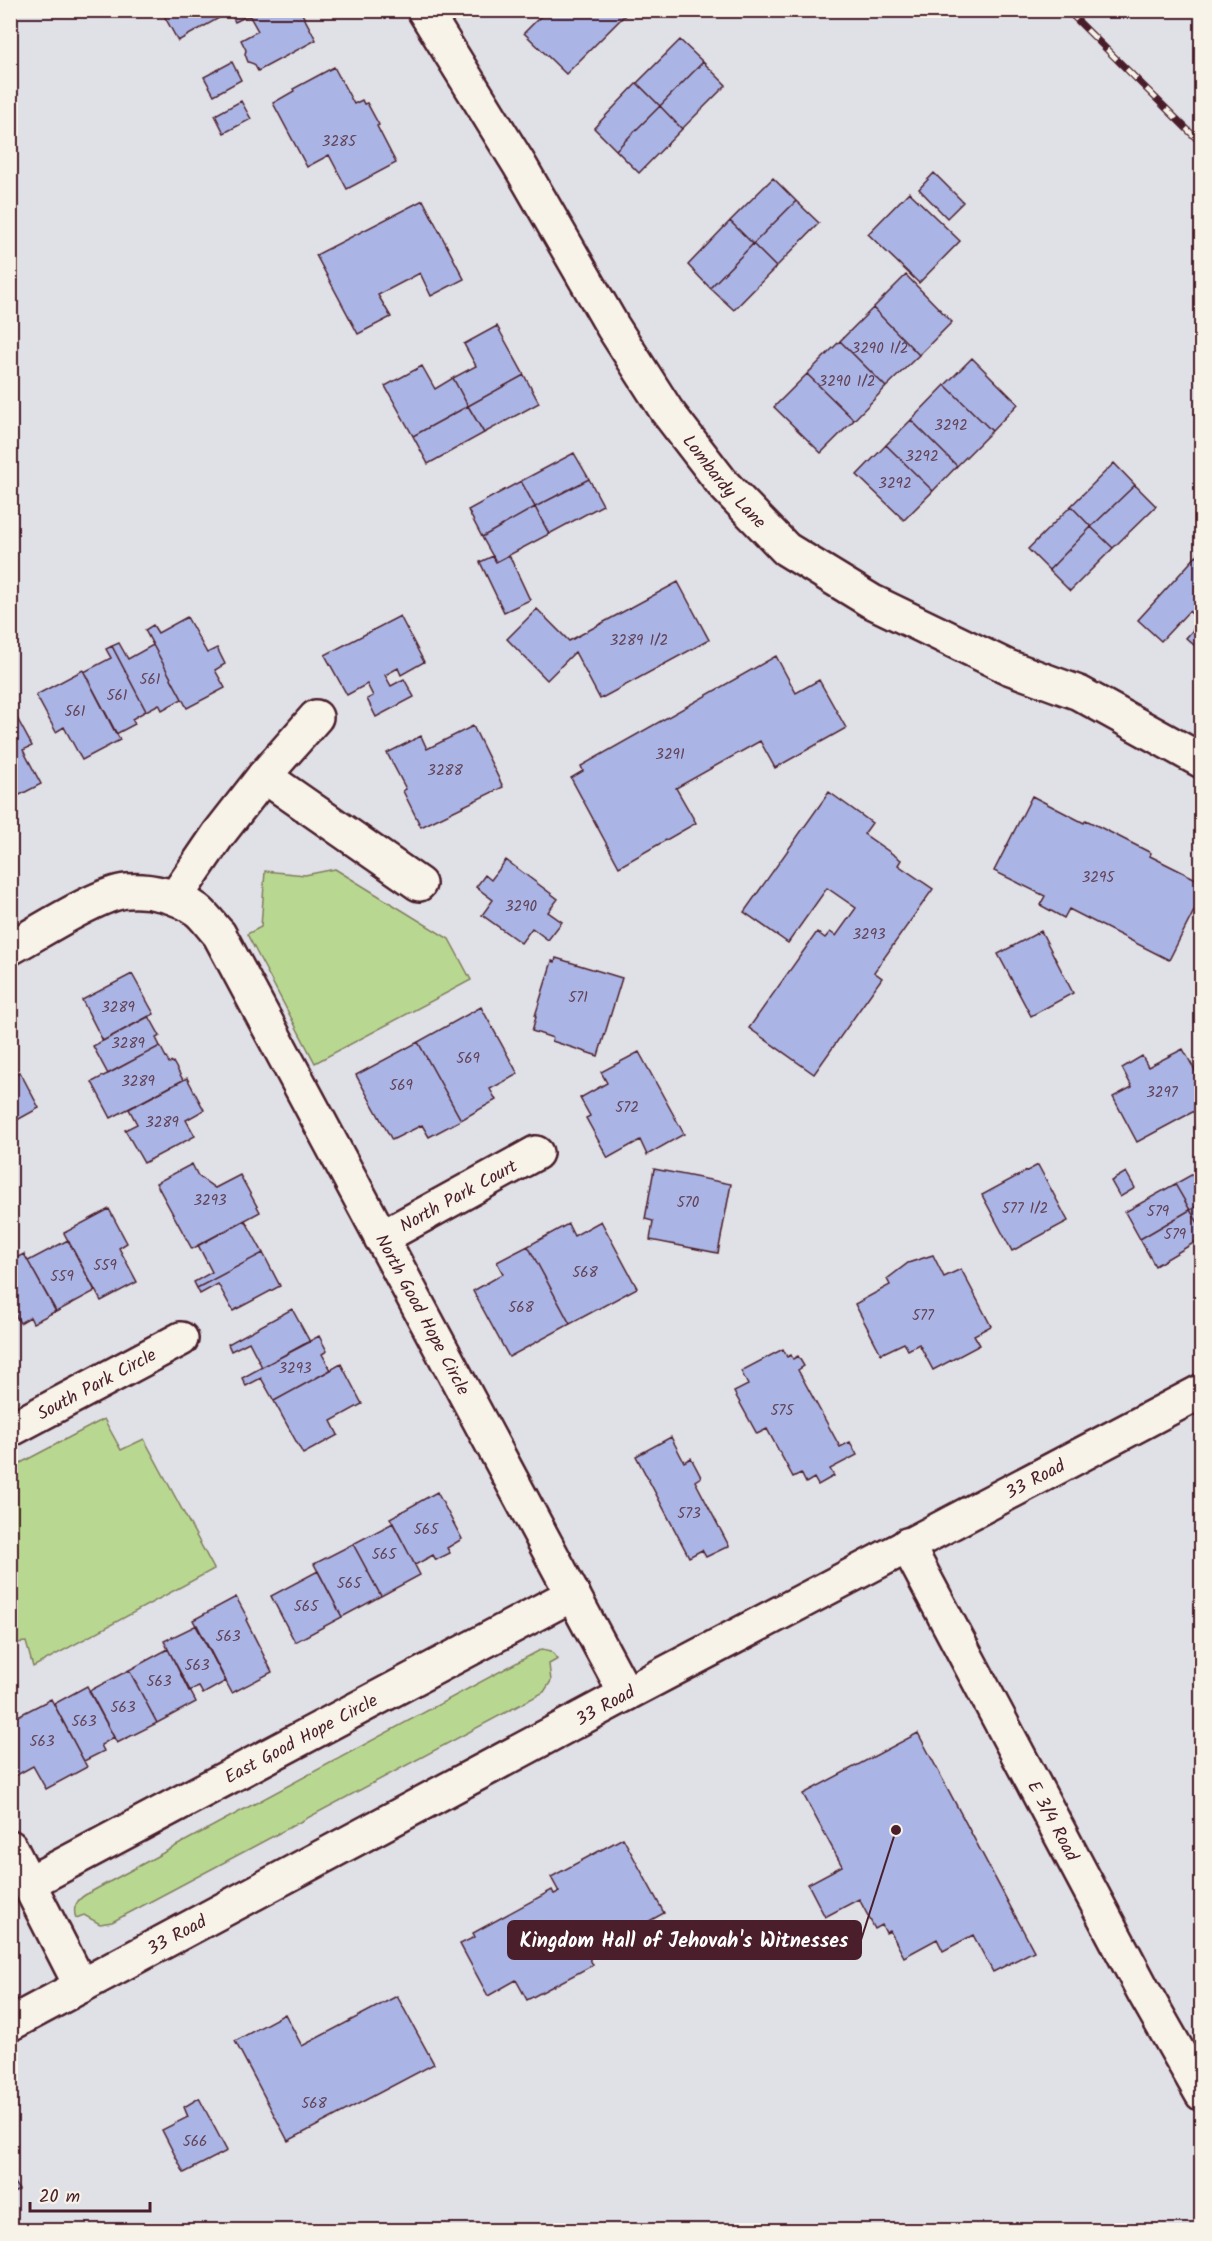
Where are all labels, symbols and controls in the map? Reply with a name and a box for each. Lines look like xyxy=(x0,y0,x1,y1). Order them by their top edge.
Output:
house number: 3285 xyxy=(322,130,357,154)
house number: 3290 1/2 xyxy=(852,337,908,361)
house number: 3290 1/2 xyxy=(819,370,875,394)
house number: 3292 xyxy=(934,414,968,438)
street label: Lombardy Lane xyxy=(674,429,772,536)
house number: 3292 xyxy=(905,445,939,469)
house number: 3292 xyxy=(878,472,912,496)
house number: 3289 1/2 xyxy=(610,629,668,653)
house number: 561 xyxy=(139,668,161,692)
house number: 561 xyxy=(106,684,128,708)
house number: 561 xyxy=(64,700,86,724)
house number: 3291 xyxy=(655,743,685,767)
house number: 3288 xyxy=(427,759,464,783)
house number: 3295 xyxy=(1082,866,1115,890)
house number: 3290 xyxy=(505,895,538,919)
house number: 3293 xyxy=(852,923,886,947)
house number: 571 xyxy=(568,986,588,1010)
house number: 3289 xyxy=(101,996,135,1020)
house number: 3289 xyxy=(111,1032,145,1056)
house number: 569 xyxy=(456,1047,481,1071)
house number: 3289 xyxy=(121,1070,155,1094)
house number: 569 xyxy=(389,1074,414,1098)
house number: 3297 xyxy=(1146,1081,1179,1105)
house number: 572 xyxy=(615,1096,639,1120)
house number: 3289 xyxy=(145,1111,179,1135)
street label: North Park Court xyxy=(395,1152,524,1241)
house number: 3293 xyxy=(193,1189,227,1213)
house number: 570 xyxy=(677,1191,700,1215)
house number: 577 1/2 xyxy=(1002,1197,1048,1221)
house number: 579 xyxy=(1147,1200,1170,1224)
house number: 579 xyxy=(1164,1223,1187,1247)
street label: North Good Hope Circle xyxy=(366,1229,477,1401)
house number: 559 xyxy=(93,1254,117,1278)
house number: 568 xyxy=(572,1261,599,1285)
house number: 559 xyxy=(50,1265,74,1289)
house number: 568 xyxy=(508,1296,535,1320)
house number: 577 xyxy=(912,1304,935,1328)
street label: South Park Circle xyxy=(32,1342,162,1429)
house number: 3293 xyxy=(278,1357,312,1381)
house number: 575 xyxy=(770,1399,794,1423)
street label: 33 Road xyxy=(1001,1452,1072,1508)
house number: 573 xyxy=(677,1502,701,1526)
house number: 565 xyxy=(414,1518,439,1542)
house number: 565 xyxy=(372,1543,397,1567)
house number: 565 xyxy=(337,1572,362,1596)
house number: 565 xyxy=(294,1595,319,1619)
house number: 563 xyxy=(216,1625,241,1649)
house number: 563 xyxy=(185,1654,210,1678)
house number: 563 xyxy=(147,1670,172,1694)
street label: 33 Road xyxy=(571,1678,642,1734)
street label: East Good Hope Circle xyxy=(220,1687,384,1793)
house number: 563 xyxy=(111,1696,136,1720)
house number: 563 xyxy=(72,1710,97,1734)
house number: 563 xyxy=(30,1730,55,1754)
street label: E 3/4 Road xyxy=(1018,1776,1086,1868)
street label: 33 Road xyxy=(142,1908,213,1964)
callout: Kingdom Hall of Jehovah's Witnesses xyxy=(508,1921,861,1959)
text: Kingdom Hall of Jehovah's Witnesses xyxy=(520,1926,849,1958)
house number: 568 xyxy=(301,2092,328,2116)
house number: 566 xyxy=(183,2130,207,2154)
scale bar xyxy=(30,2175,150,2213)
text: 20 m xyxy=(39,2183,80,2212)

